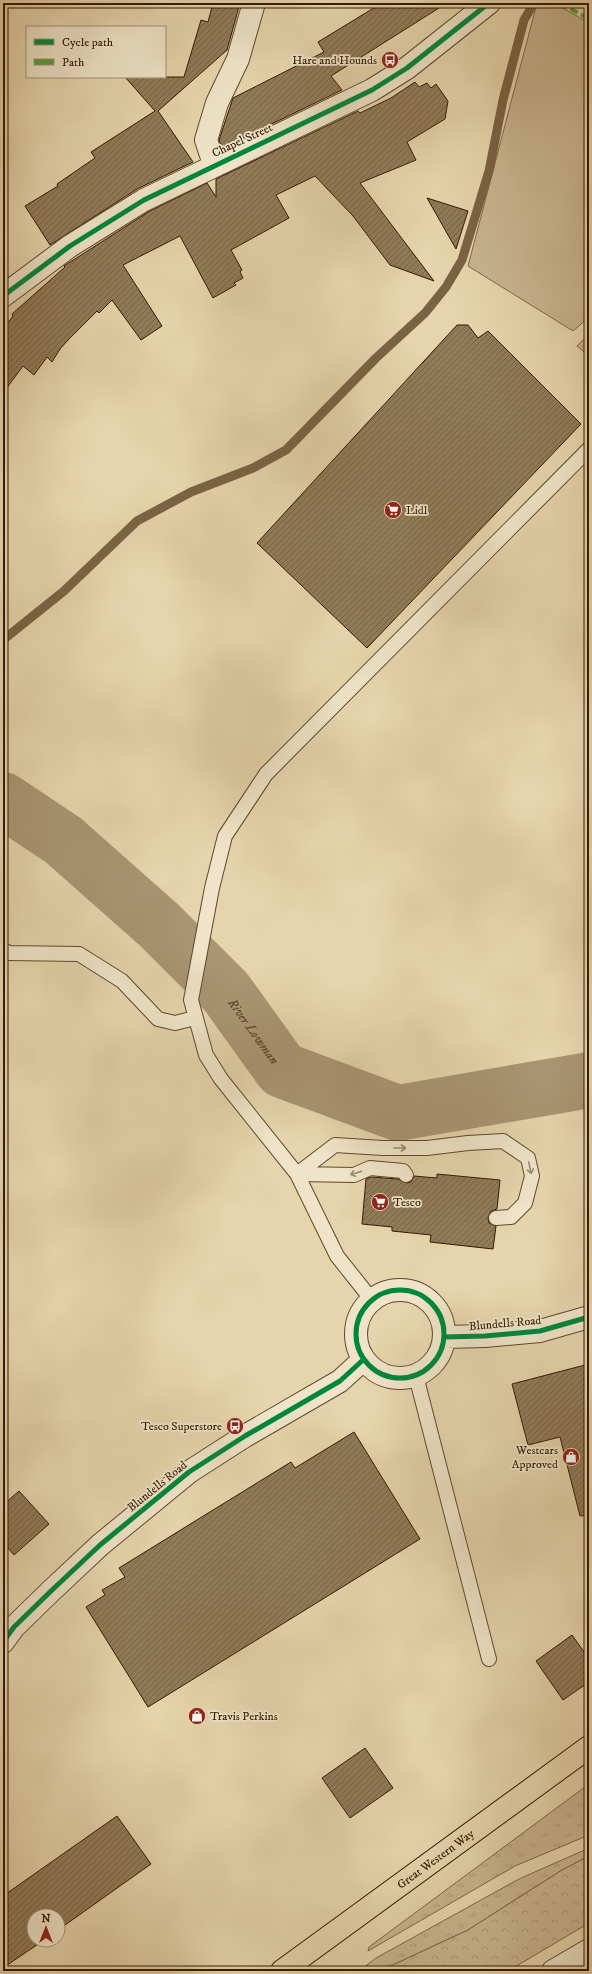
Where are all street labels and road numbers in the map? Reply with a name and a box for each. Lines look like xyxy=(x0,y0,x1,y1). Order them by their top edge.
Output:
street label: Chapel Street xyxy=(210,120,275,161)
street label: Blundells Road xyxy=(468,1313,542,1334)
street label: Blundells Road xyxy=(124,1458,190,1515)
street label: Great Western Way xyxy=(394,1826,478,1893)

